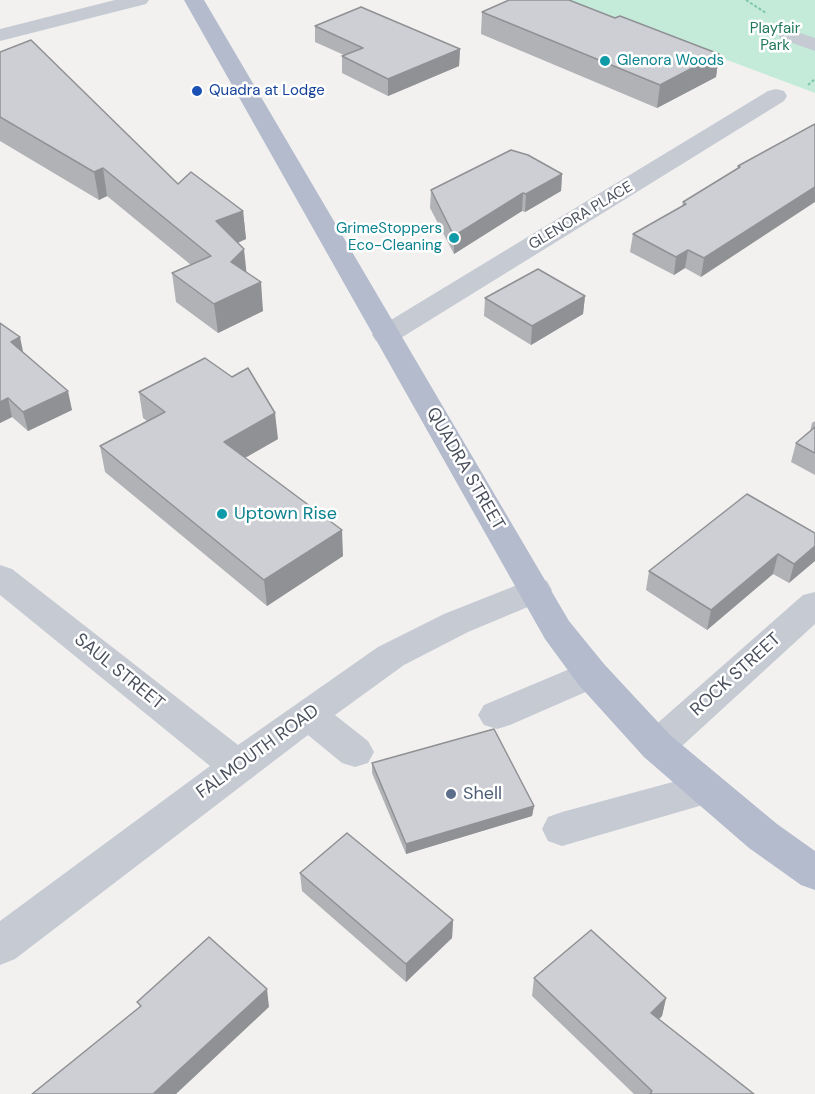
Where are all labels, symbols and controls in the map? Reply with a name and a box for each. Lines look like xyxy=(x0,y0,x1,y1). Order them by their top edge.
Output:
park label: Playfair Park xyxy=(750,20,800,55)
place label: Glenora Woods xyxy=(617,52,724,70)
marker: Glenora Woods xyxy=(598,54,612,68)
place label: Quadra at Lodge xyxy=(209,82,325,100)
marker: Quadra at Lodge xyxy=(190,84,204,98)
street label: GLENORA PLACE xyxy=(526,178,636,254)
place label: GrimeStoppers Eco-Cleaning xyxy=(336,220,442,255)
marker: GrimeStoppers Eco-Cleaning xyxy=(447,231,461,245)
street label: QUADRA STREET xyxy=(421,404,509,534)
place label: Uptown Rise xyxy=(234,503,337,525)
marker: Uptown Rise xyxy=(215,507,229,521)
street label: SAUL STREET xyxy=(70,629,168,715)
street label: ROCK STREET xyxy=(686,629,786,721)
street label: FALMOUTH ROAD xyxy=(193,700,323,804)
place label: Shell xyxy=(463,783,502,805)
marker: Shell xyxy=(444,787,458,801)

